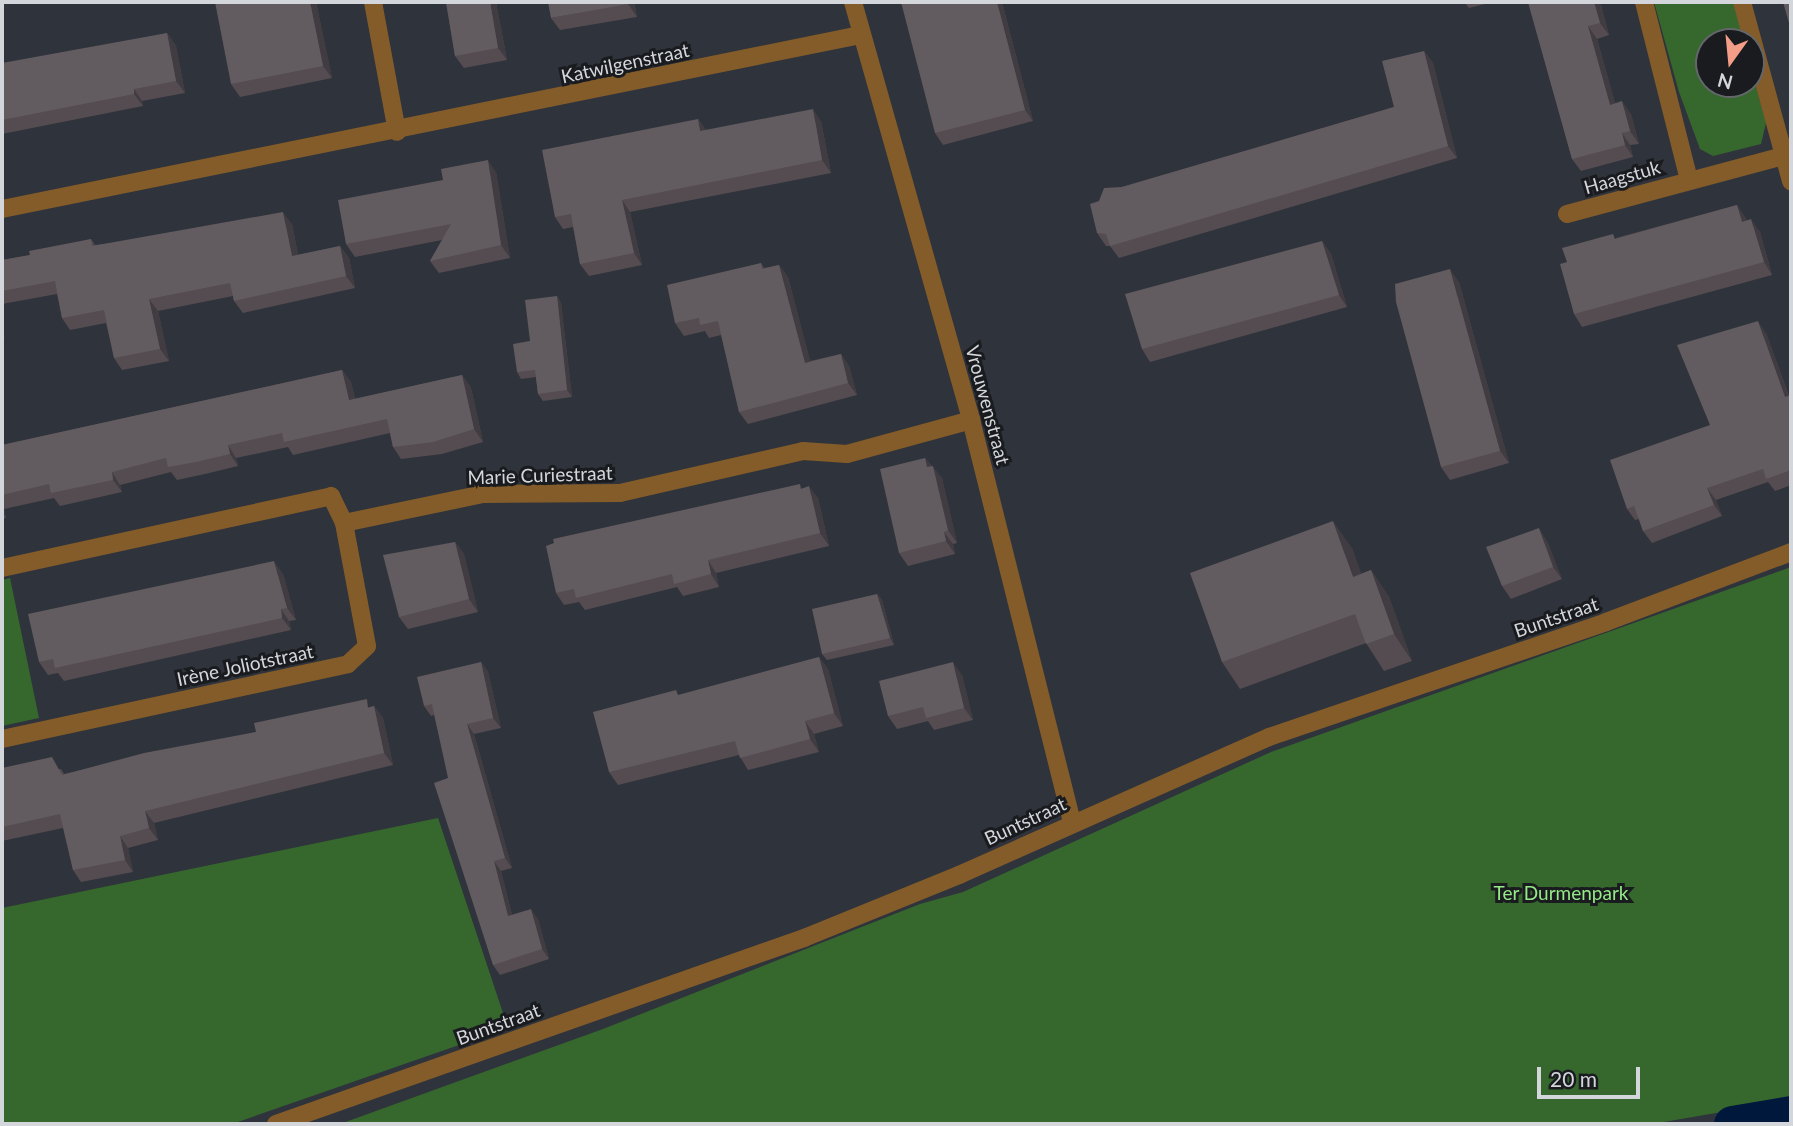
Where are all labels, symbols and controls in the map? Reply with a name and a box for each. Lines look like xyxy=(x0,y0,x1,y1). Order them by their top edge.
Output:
north arrow xyxy=(1695,28,1765,98)
street label: Katwilgenstraat xyxy=(559,38,691,88)
text: N xyxy=(1715,69,1735,95)
street label: Haagstuk xyxy=(1581,155,1663,199)
street label: Vrouwenstraat xyxy=(961,343,1015,467)
street label: Marie Curiestraat xyxy=(467,461,613,489)
street label: Buntstraat xyxy=(1511,592,1601,642)
street label: Irène Joliotstraat xyxy=(174,639,316,691)
street label: Buntstraat xyxy=(981,792,1069,850)
park label: Ter Durmenpark xyxy=(1493,882,1629,904)
street label: Buntstraat xyxy=(453,998,543,1050)
scale bar xyxy=(1541,1052,1644,1096)
text: 20 m xyxy=(1550,1066,1597,1091)

